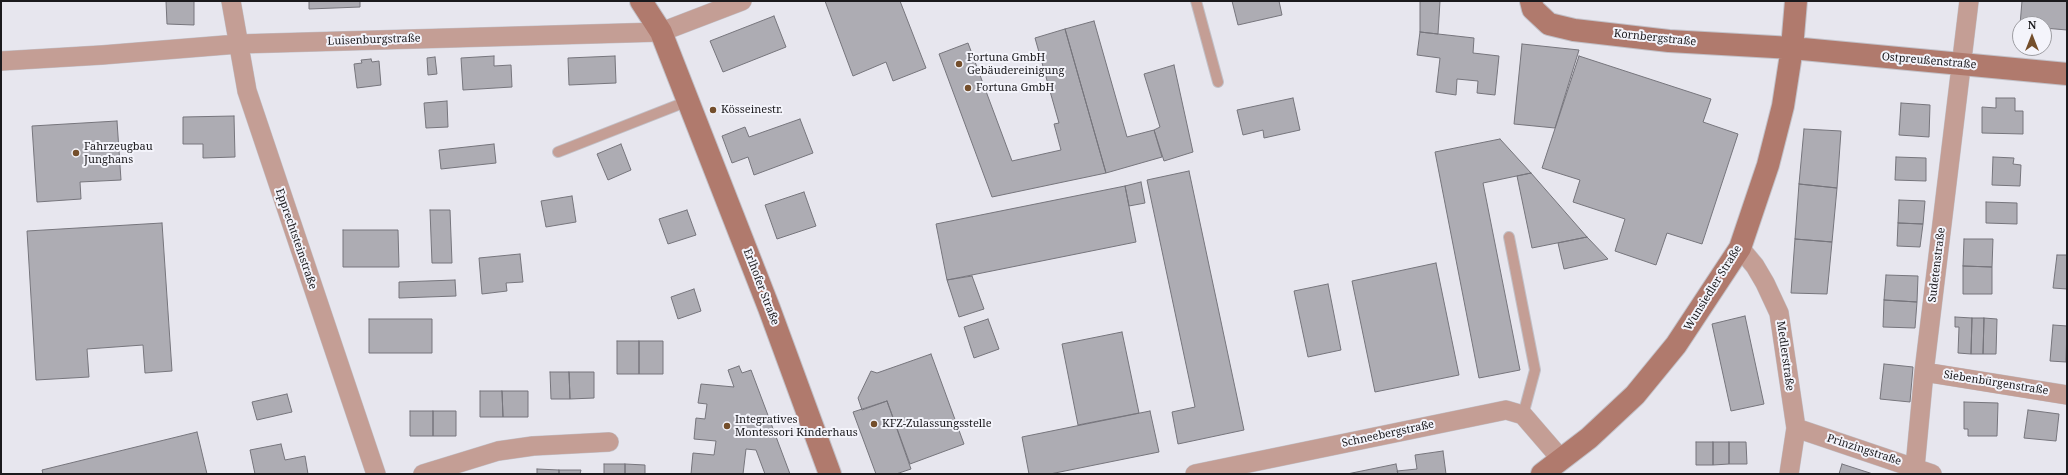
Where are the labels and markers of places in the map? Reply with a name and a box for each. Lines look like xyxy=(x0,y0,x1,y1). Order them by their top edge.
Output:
place label: Fortuna GmbH Gebäudereinigung xyxy=(967,51,1064,77)
marker: Fortuna GmbH Gebäudereinigung xyxy=(954,59,964,69)
place label: Fortuna GmbH xyxy=(976,81,1054,95)
marker: Fortuna GmbH xyxy=(963,83,973,93)
place label: Kösseinestr. xyxy=(721,103,782,117)
marker: Kösseinestr. xyxy=(708,105,718,115)
place label: Fahrzeugbau Junghans xyxy=(84,140,153,166)
marker: Fahrzeugbau Junghans xyxy=(71,148,81,158)
place label: Integratives Montessori Kinderhaus xyxy=(735,413,858,439)
place label: KFZ-Zulassungsstelle xyxy=(882,417,992,431)
marker: KFZ-Zulassungsstelle xyxy=(869,419,879,429)
marker: Integratives Montessori Kinderhaus xyxy=(722,421,732,431)

